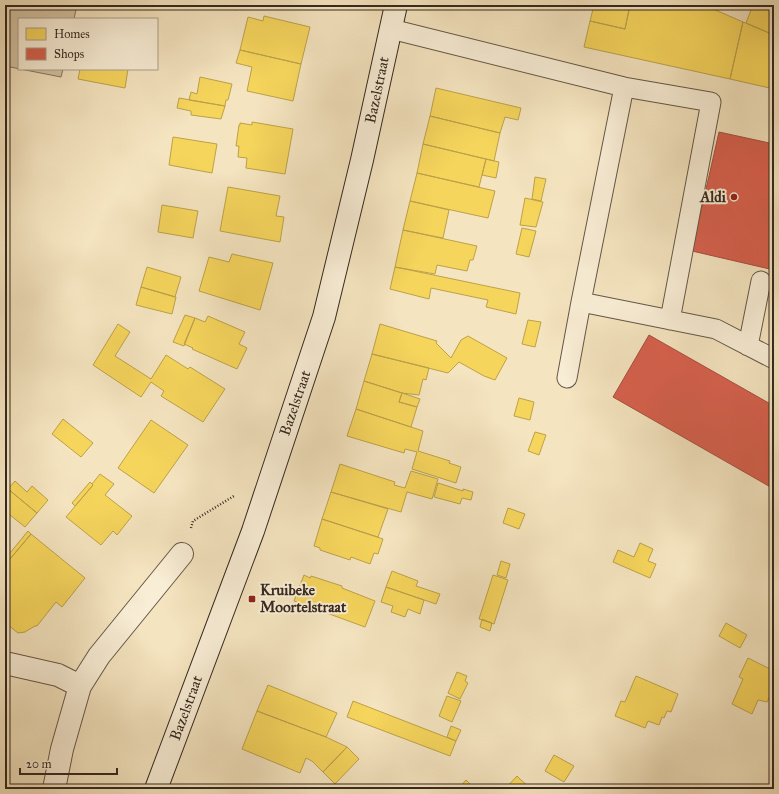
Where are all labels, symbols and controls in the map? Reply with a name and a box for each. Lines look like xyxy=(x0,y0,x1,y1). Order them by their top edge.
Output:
legend xyxy=(18,18,158,70)
text: Homes xyxy=(54,27,90,41)
text: Shops xyxy=(54,47,84,61)
street label: Bazelstraat xyxy=(361,54,393,125)
place label: Aldi xyxy=(699,188,727,206)
marker: Aldi xyxy=(729,192,739,202)
street label: Bazelstraat xyxy=(275,367,315,438)
place label: Kruibeke Moortelstraat xyxy=(260,581,347,616)
marker: Kruibeke Moortelstraat xyxy=(247,594,257,604)
street label: Bazelstraat xyxy=(166,672,206,743)
scale bar xyxy=(20,750,117,776)
text: 20 m xyxy=(26,757,52,771)

